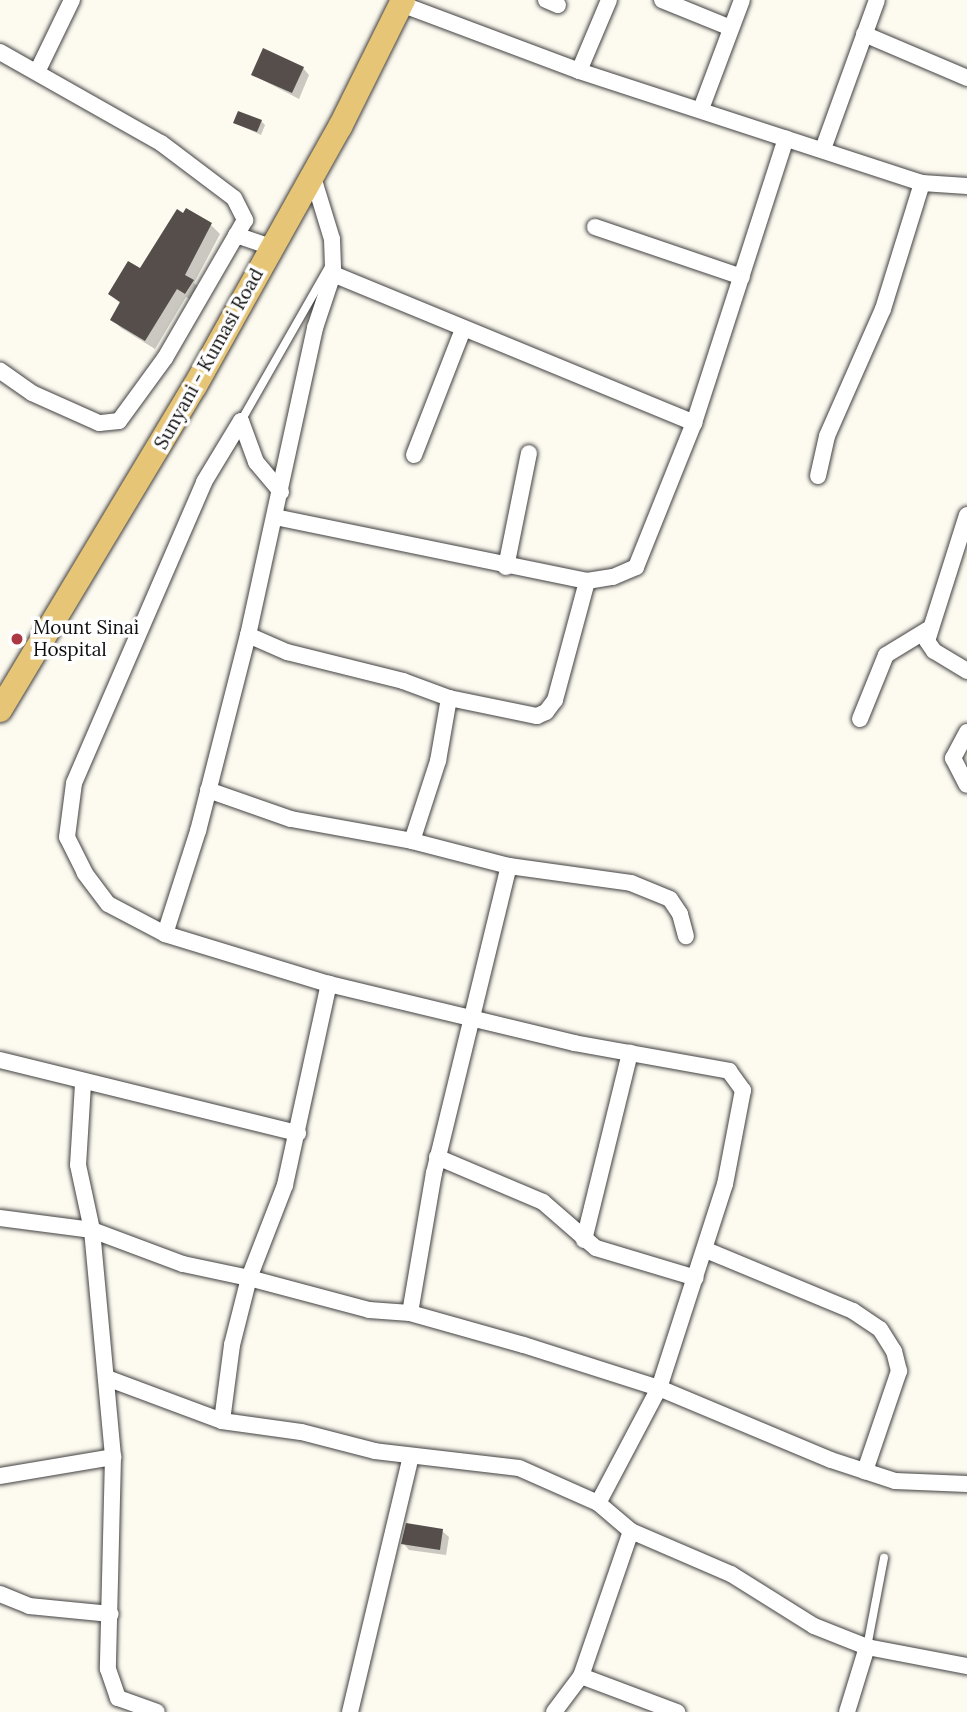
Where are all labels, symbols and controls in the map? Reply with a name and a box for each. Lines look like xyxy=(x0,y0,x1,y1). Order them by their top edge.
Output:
street label: Sunyani - Kumasi Road xyxy=(150,264,268,454)
place label: Mount Sinai Hospital xyxy=(33,617,139,661)
marker: Mount Sinai Hospital xyxy=(7,629,27,649)

